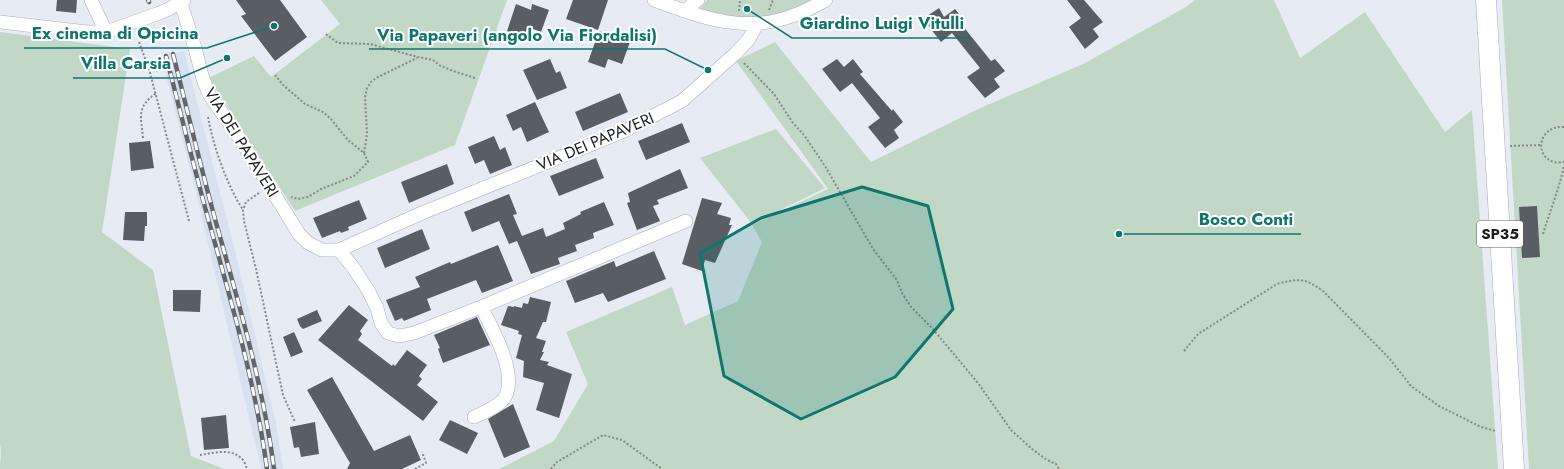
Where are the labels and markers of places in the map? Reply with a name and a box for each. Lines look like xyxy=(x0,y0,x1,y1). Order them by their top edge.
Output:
callout: Giardino Luigi Vitulli xyxy=(792,9,972,38)
callout: Ex cinema di Opicina xyxy=(24,19,207,48)
callout: Via Papaveri (angolo Via Fiordalisi) xyxy=(369,20,665,49)
callout: Villa Carsia xyxy=(73,49,180,78)
callout: Bosco Conti xyxy=(1191,205,1301,234)

